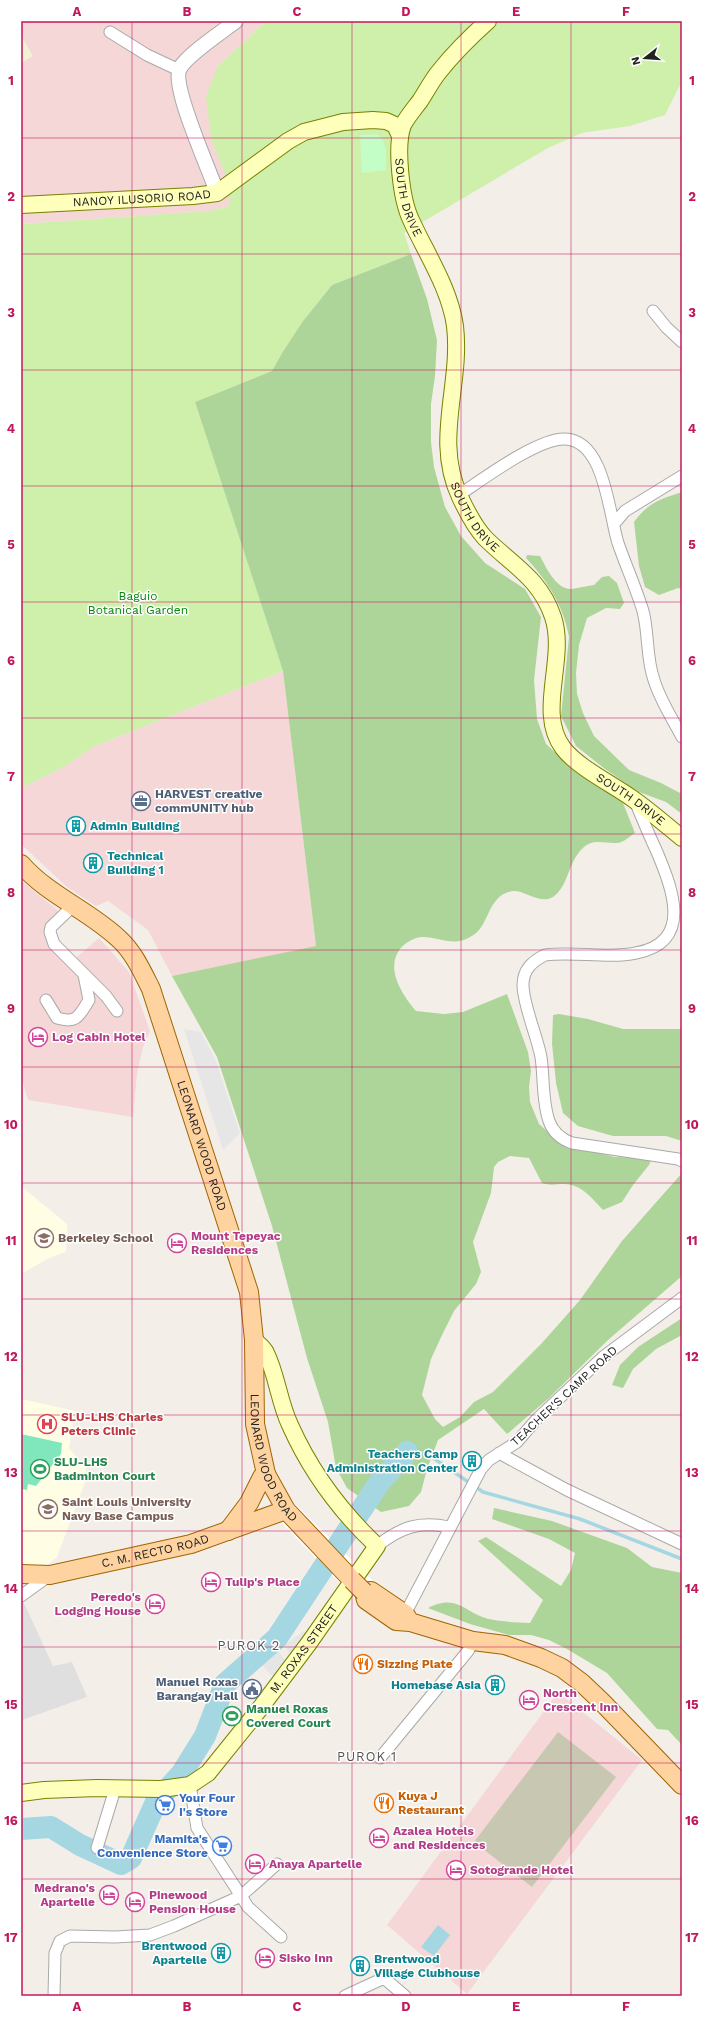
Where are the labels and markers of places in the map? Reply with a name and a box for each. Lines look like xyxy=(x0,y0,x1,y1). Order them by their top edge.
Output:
place label: HARVEST creative commUNITY hub xyxy=(155,787,263,815)
office icon: HARVEST creative commUNITY hub xyxy=(130,790,152,812)
building icon: Admin Building xyxy=(65,815,87,837)
place label: Admin Building xyxy=(90,819,180,833)
place label: Technical Building 1 xyxy=(107,849,164,877)
building icon: Technical Building 1 xyxy=(82,852,104,874)
hotel icon: Log Cabin Hotel xyxy=(27,1026,49,1048)
place label: Log Cabin Hotel xyxy=(52,1030,146,1044)
school or university icon: Berkeley School xyxy=(33,1227,55,1249)
place label: Mount Tepeyac Residences xyxy=(191,1229,281,1257)
place label: Berkeley School xyxy=(58,1231,153,1245)
hotel icon: Mount Tepeyac Residences xyxy=(166,1232,188,1254)
place label: SLU-LHS Charles Peters Clinic xyxy=(61,1410,164,1438)
hospital icon: SLU-LHS Charles Peters Clinic xyxy=(36,1413,58,1435)
place label: Teachers Camp Administration Center xyxy=(327,1447,459,1475)
building icon: Teachers Camp Administration Center xyxy=(461,1450,483,1472)
place label: SLU-LHS Badminton Court xyxy=(54,1455,156,1483)
sports icon: SLU-LHS Badminton Court xyxy=(29,1458,51,1480)
place label: Saint Louis University Navy Base Campus xyxy=(62,1495,191,1523)
school or university icon: Saint Louis University Navy Base Campus xyxy=(37,1498,59,1520)
hotel icon: Tulip's Place xyxy=(200,1571,222,1593)
place label: Tulip's Place xyxy=(225,1575,300,1589)
place label: Peredo's Lodging House xyxy=(55,1590,142,1618)
hotel icon: Peredo's Lodging House xyxy=(144,1593,166,1615)
restaurant icon: Sizzing Plate xyxy=(352,1653,374,1675)
place label: Sizzing Plate xyxy=(377,1657,453,1671)
building icon: Homebase Asia xyxy=(484,1674,506,1696)
place label: Manuel Roxas Barangay Hall xyxy=(156,1675,239,1703)
public building icon: Manuel Roxas Barangay Hall xyxy=(241,1678,263,1700)
place label: Homebase Asia xyxy=(391,1678,481,1692)
place label: North Crescent Inn xyxy=(543,1686,618,1714)
hotel icon: North Crescent Inn xyxy=(518,1689,540,1711)
place label: Manuel Roxas Covered Court xyxy=(246,1702,332,1730)
sports icon: Manuel Roxas Covered Court xyxy=(221,1705,243,1727)
place label: Kuya J Restaurant xyxy=(398,1789,465,1817)
place label: Your Four I's Store xyxy=(179,1791,236,1819)
restaurant icon: Kuya J Restaurant xyxy=(373,1792,395,1814)
supermarket icon: Your Four I's Store xyxy=(154,1794,176,1816)
place label: Azalea Hotels and Residences xyxy=(393,1824,486,1852)
hotel icon: Azalea Hotels and Residences xyxy=(368,1827,390,1849)
place label: Mamita's Convenience Store xyxy=(97,1832,209,1860)
supermarket icon: Mamita's Convenience Store xyxy=(211,1835,233,1857)
hotel icon: Anaya Apartelle xyxy=(244,1853,266,1875)
place label: Anaya Apartelle xyxy=(269,1857,362,1871)
hotel icon: Sotogrande Hotel xyxy=(445,1859,467,1881)
place label: Sotogrande Hotel xyxy=(470,1863,574,1877)
place label: Medrano's Apartelle xyxy=(34,1881,96,1909)
hotel icon: Medrano's Apartelle xyxy=(98,1884,120,1906)
place label: Pinewood Pension House xyxy=(149,1888,236,1916)
hotel icon: Pinewood Pension House xyxy=(124,1891,146,1913)
place label: Brentwood Apartelle xyxy=(142,1939,207,1967)
building icon: Brentwood Apartelle xyxy=(210,1942,232,1964)
hotel icon: Sisko Inn xyxy=(254,1947,276,1969)
place label: Sisko Inn xyxy=(279,1951,333,1965)
place label: Brentwood Village Clubhouse xyxy=(374,1952,480,1980)
building icon: Brentwood Village Clubhouse xyxy=(349,1955,371,1977)

